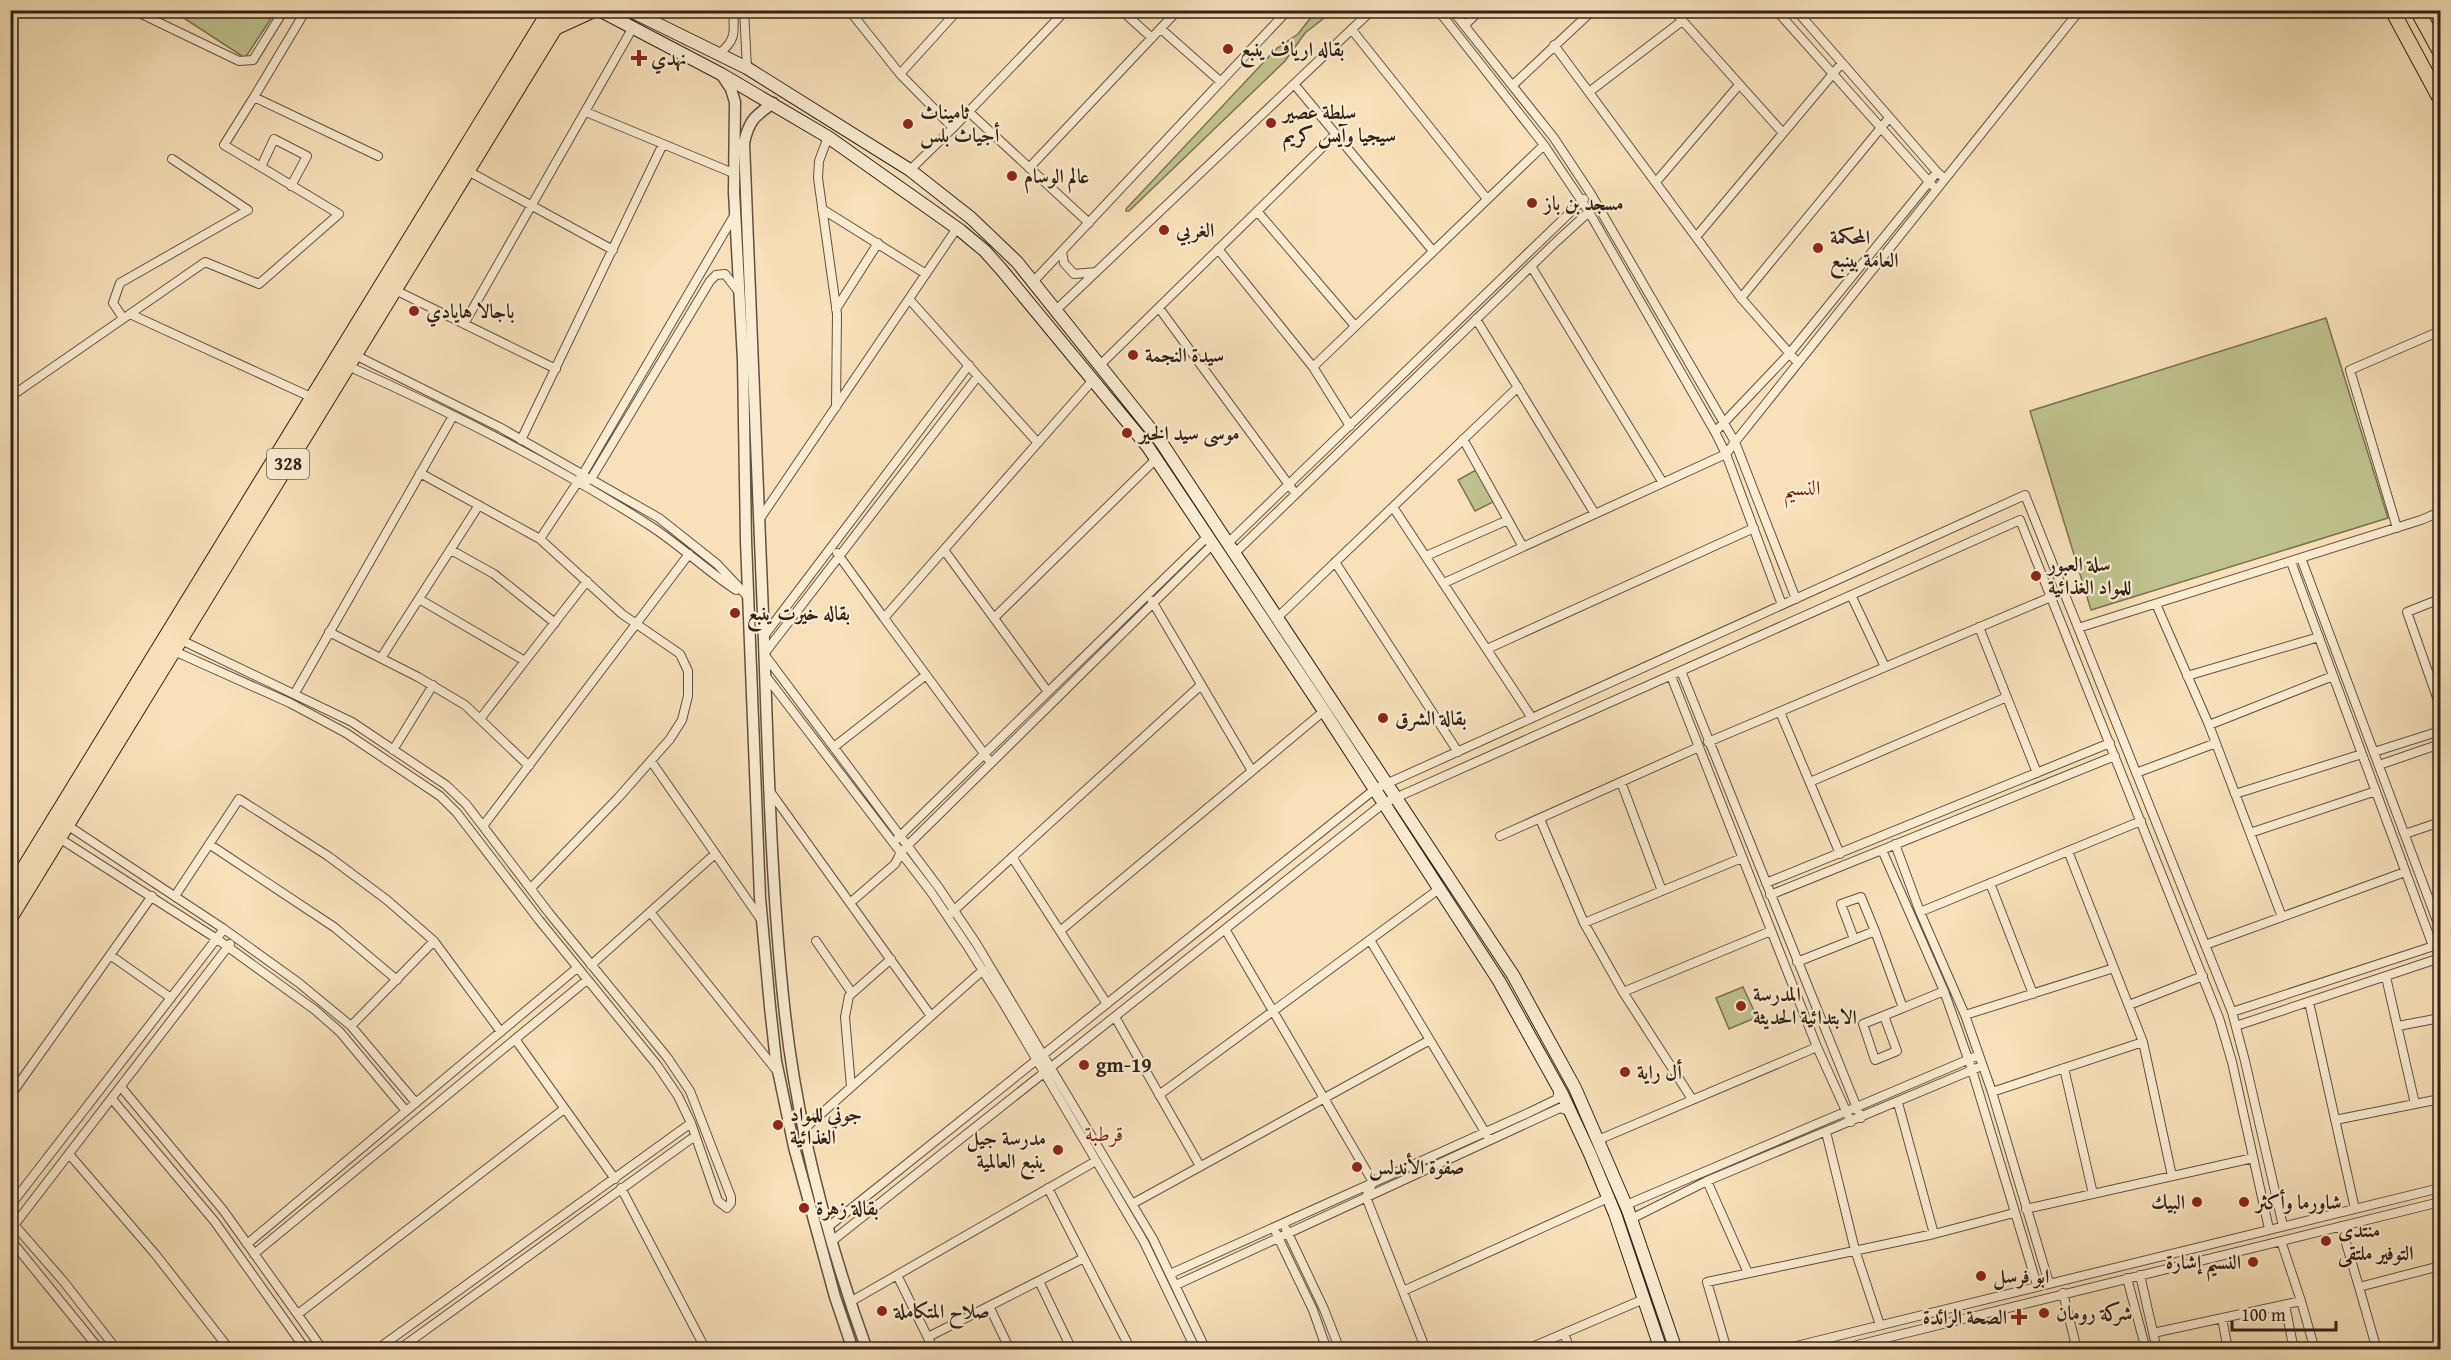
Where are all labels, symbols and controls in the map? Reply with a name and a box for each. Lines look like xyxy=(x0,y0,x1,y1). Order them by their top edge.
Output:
place label: بقاله ارياف ينبع xyxy=(1240,34,1345,68)
marker: بقاله ارياف ينبع xyxy=(1221,42,1235,56)
place label: نهدي xyxy=(651,43,686,75)
marker: نهدي xyxy=(632,51,646,65)
place label: ثاميناث أجياث بلس xyxy=(920,97,1000,149)
place label: سلطة عصير سيجيا وآيس كريم xyxy=(1281,97,1396,153)
marker: سلطة عصير سيجيا وآيس كريم xyxy=(1264,116,1278,130)
marker: ثاميناث أجياث بلس xyxy=(901,117,915,131)
place label: عالم الوسام xyxy=(1024,161,1090,194)
marker: عالم الوسام xyxy=(1005,169,1019,183)
place label: مسجد بن باز xyxy=(1542,188,1623,217)
marker: مسجد بن باز xyxy=(1525,196,1539,210)
place label: الغربي xyxy=(1175,215,1214,246)
place label: المحكمة العامة بينبع xyxy=(1830,222,1899,279)
marker: الغربي xyxy=(1157,223,1171,237)
marker: المحكمة العامة بينبع xyxy=(1811,241,1825,255)
place label: باجالا هايادي xyxy=(426,296,515,328)
marker: باجالا هايادي xyxy=(407,304,421,318)
place label: سيدة النجمة xyxy=(1145,340,1224,369)
marker: سيدة النجمة xyxy=(1126,348,1140,362)
place label: موسى سيد الخير xyxy=(1137,418,1239,448)
marker: موسى سيد الخير xyxy=(1120,426,1134,440)
road number: 328 xyxy=(267,449,309,479)
district label: النسيم xyxy=(1783,472,1821,509)
place label: سلة العبور للمواد الغذائية xyxy=(2046,549,2131,601)
marker: سلة العبور للمواد الغذائية xyxy=(2029,569,2043,583)
place label: بقاله خيرت ينبع xyxy=(747,598,850,632)
marker: بقاله خيرت ينبع xyxy=(728,606,742,620)
place label: بقالة الشرق xyxy=(1395,703,1467,732)
marker: بقالة الشرق xyxy=(1376,711,1390,725)
place label: المدرسة الابتدائية الحديثة xyxy=(1753,979,1857,1031)
marker: المدرسة الابتدائية الحديثة xyxy=(1734,999,1748,1013)
place label: gm-19 xyxy=(1096,1050,1152,1079)
place label: أل راية xyxy=(1637,1057,1682,1086)
marker: gm-19 xyxy=(1077,1058,1091,1072)
marker: أل راية xyxy=(1618,1065,1632,1079)
place label: جوني للمواد الغذائية xyxy=(790,1099,862,1151)
marker: جوني للمواد الغذائية xyxy=(771,1118,785,1132)
district label: قرطبة xyxy=(1085,1118,1123,1149)
place label: مدرسة جيل ينبع العالمية xyxy=(967,1123,1046,1180)
marker: مدرسة جيل ينبع العالمية xyxy=(1051,1143,1065,1157)
place label: صفوة الأندلس xyxy=(1369,1152,1464,1181)
marker: صفوة الأندلس xyxy=(1350,1160,1364,1174)
place label: البيك xyxy=(2151,1187,2185,1216)
place label: شاورما وأكثر xyxy=(2254,1187,2342,1216)
place label: بقالة زهرة xyxy=(816,1193,879,1222)
marker: البيك xyxy=(2190,1195,2204,1209)
marker: شاورما وأكثر xyxy=(2237,1195,2251,1209)
marker: بقالة زهرة xyxy=(797,1201,811,1215)
place label: منتدى التوفير ملتقى xyxy=(2337,1215,2414,1268)
marker: منتدى التوفير ملتقى xyxy=(2319,1234,2333,1248)
place label: النسيم إشارة xyxy=(2166,1247,2241,1282)
marker: النسيم إشارة xyxy=(2246,1255,2260,1269)
place label: ابو فرسل xyxy=(1993,1261,2049,1290)
marker: ابو فرسل xyxy=(1974,1269,1988,1283)
scale bar xyxy=(2232,1294,2336,1332)
place label: صلاح المتكاملة xyxy=(892,1296,990,1330)
place label: شركة رومان xyxy=(2056,1298,2133,1327)
text: 100 m xyxy=(2241,1301,2286,1328)
place label: الصحة الرائدة xyxy=(1923,1302,2007,1331)
marker: صلاح المتكاملة xyxy=(875,1304,889,1318)
marker: شركة رومان xyxy=(2037,1306,2051,1320)
marker: الصحة الرائدة xyxy=(2012,1310,2026,1324)

